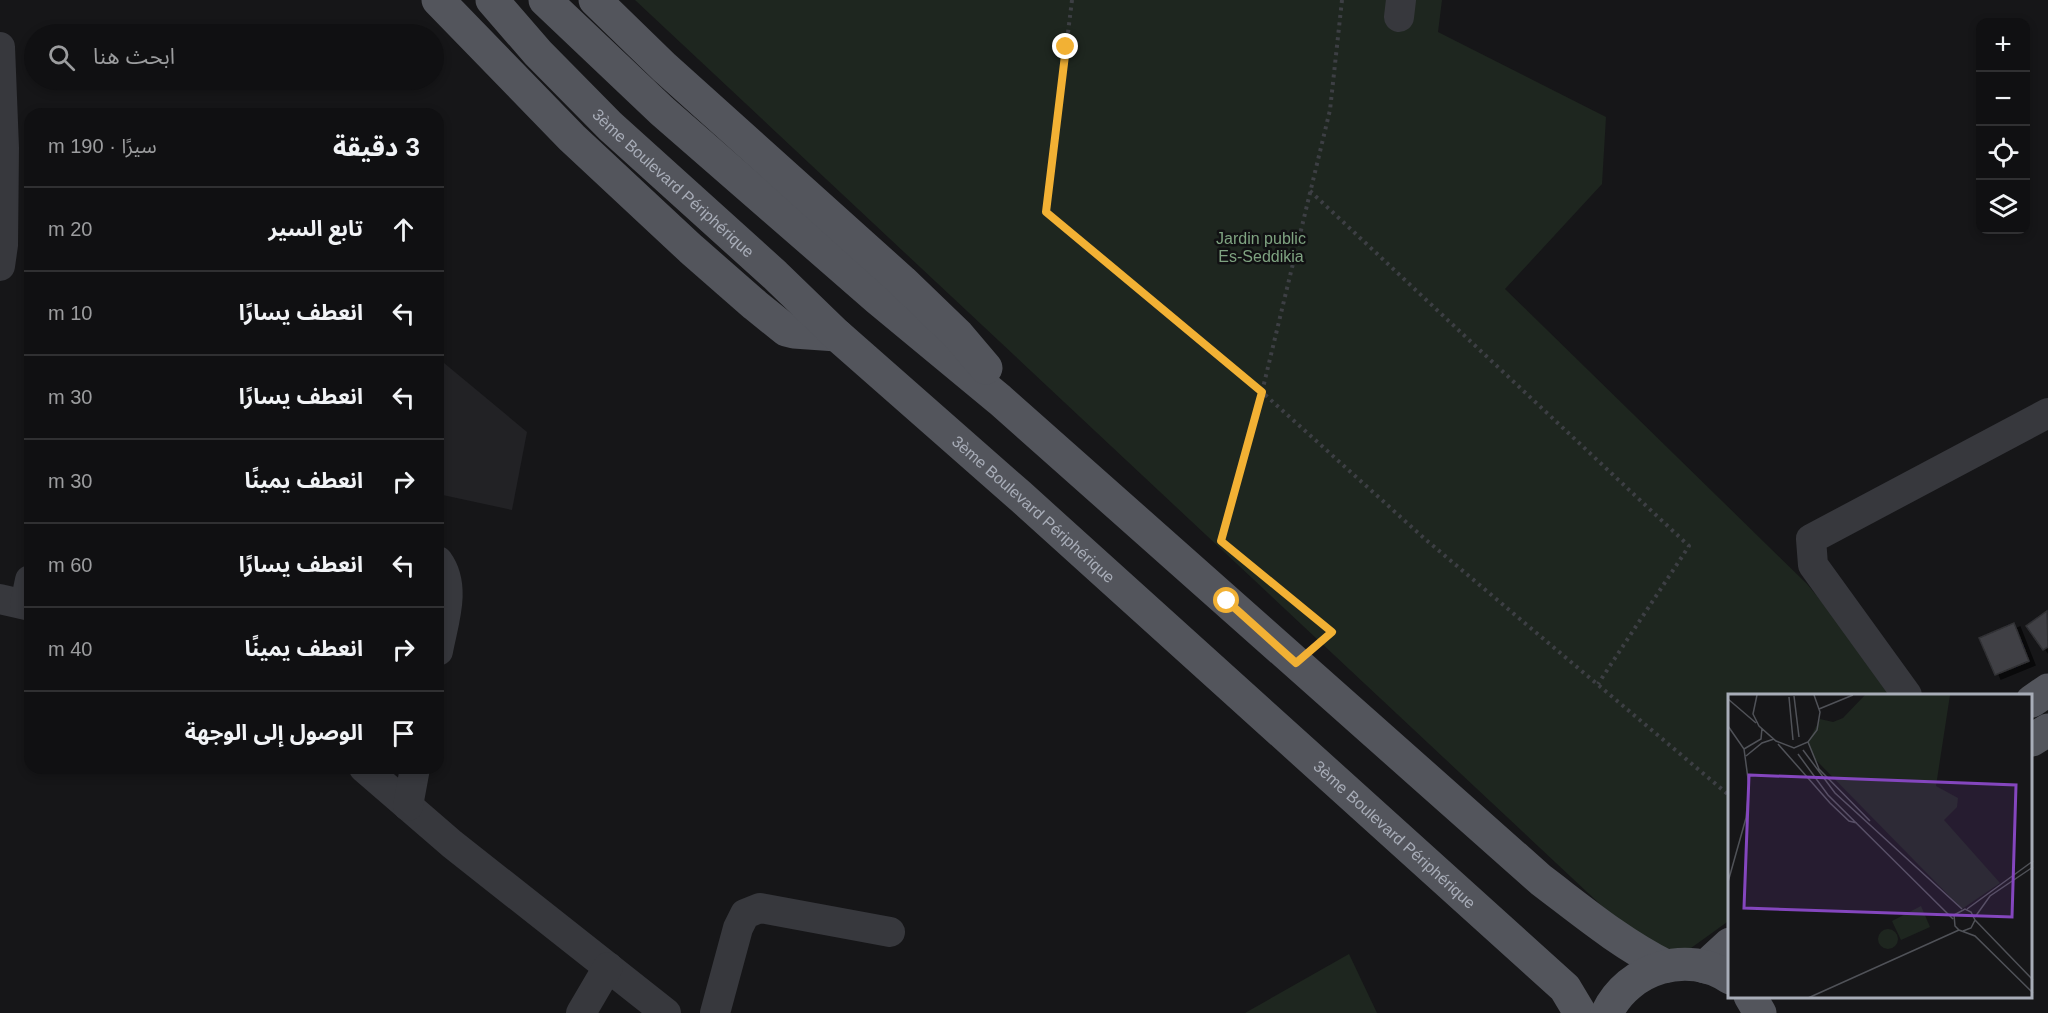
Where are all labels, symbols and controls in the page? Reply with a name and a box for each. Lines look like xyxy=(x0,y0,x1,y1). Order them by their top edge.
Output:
map controls xyxy=(1976,18,2030,234)
button: + xyxy=(1976,18,2030,72)
search box xyxy=(24,24,444,90)
route end xyxy=(1052,33,1078,59)
icon: search xyxy=(45,41,78,74)
text: ابحث هنا xyxy=(93,44,175,69)
button: − xyxy=(1976,72,2030,126)
street label: 3ème Boulevard Périphérique xyxy=(589,105,758,261)
button: locate xyxy=(1976,126,2030,180)
text: 3 دقيقة xyxy=(333,132,420,162)
text: سيرًا · 190 m xyxy=(48,135,157,157)
button: layers xyxy=(1976,180,2030,234)
icon: ahead xyxy=(387,213,420,246)
text: تابع السير xyxy=(269,216,363,241)
text: 20 m xyxy=(48,218,92,240)
park label: Jardin public Es-Seddikia xyxy=(1216,230,1306,265)
icon: left xyxy=(387,297,420,330)
text: انعطف يسارًا xyxy=(239,300,363,325)
text: 10 m xyxy=(48,302,92,324)
icon: left xyxy=(387,381,420,414)
text: انعطف يسارًا xyxy=(239,384,363,409)
text: 30 m xyxy=(48,386,92,408)
street label: 3ème Boulevard Périphérique xyxy=(949,432,1118,586)
icon: right xyxy=(387,465,420,498)
text: انعطف يمينًا xyxy=(244,468,363,493)
text: 30 m xyxy=(48,470,92,492)
icon: left xyxy=(387,549,420,582)
text: انعطف يسارًا xyxy=(239,552,363,577)
text: 60 m xyxy=(48,554,92,576)
route start xyxy=(1213,587,1239,613)
icon: right xyxy=(387,633,420,666)
text: انعطف يمينًا xyxy=(244,636,363,661)
text: 40 m xyxy=(48,638,92,660)
inset map xyxy=(1728,694,2033,998)
icon: arrive xyxy=(387,717,420,750)
text: الوصول إلى الوجهة xyxy=(185,720,363,745)
street label: 3ème Boulevard Périphérique xyxy=(1311,757,1479,912)

